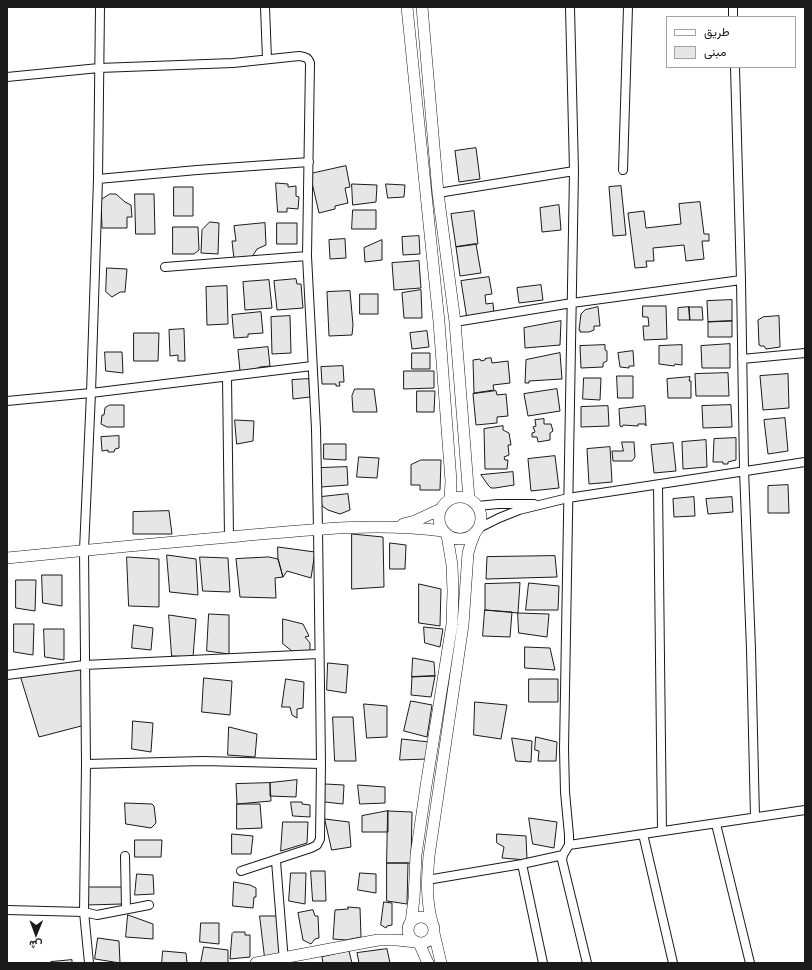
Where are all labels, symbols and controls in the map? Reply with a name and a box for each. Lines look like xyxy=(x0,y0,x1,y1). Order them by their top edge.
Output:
legend xyxy=(666,16,796,68)
text: طريق xyxy=(704,22,729,40)
text: مبنى xyxy=(704,42,726,60)
north arrow xyxy=(16,914,56,954)
text: ش xyxy=(29,938,43,954)

